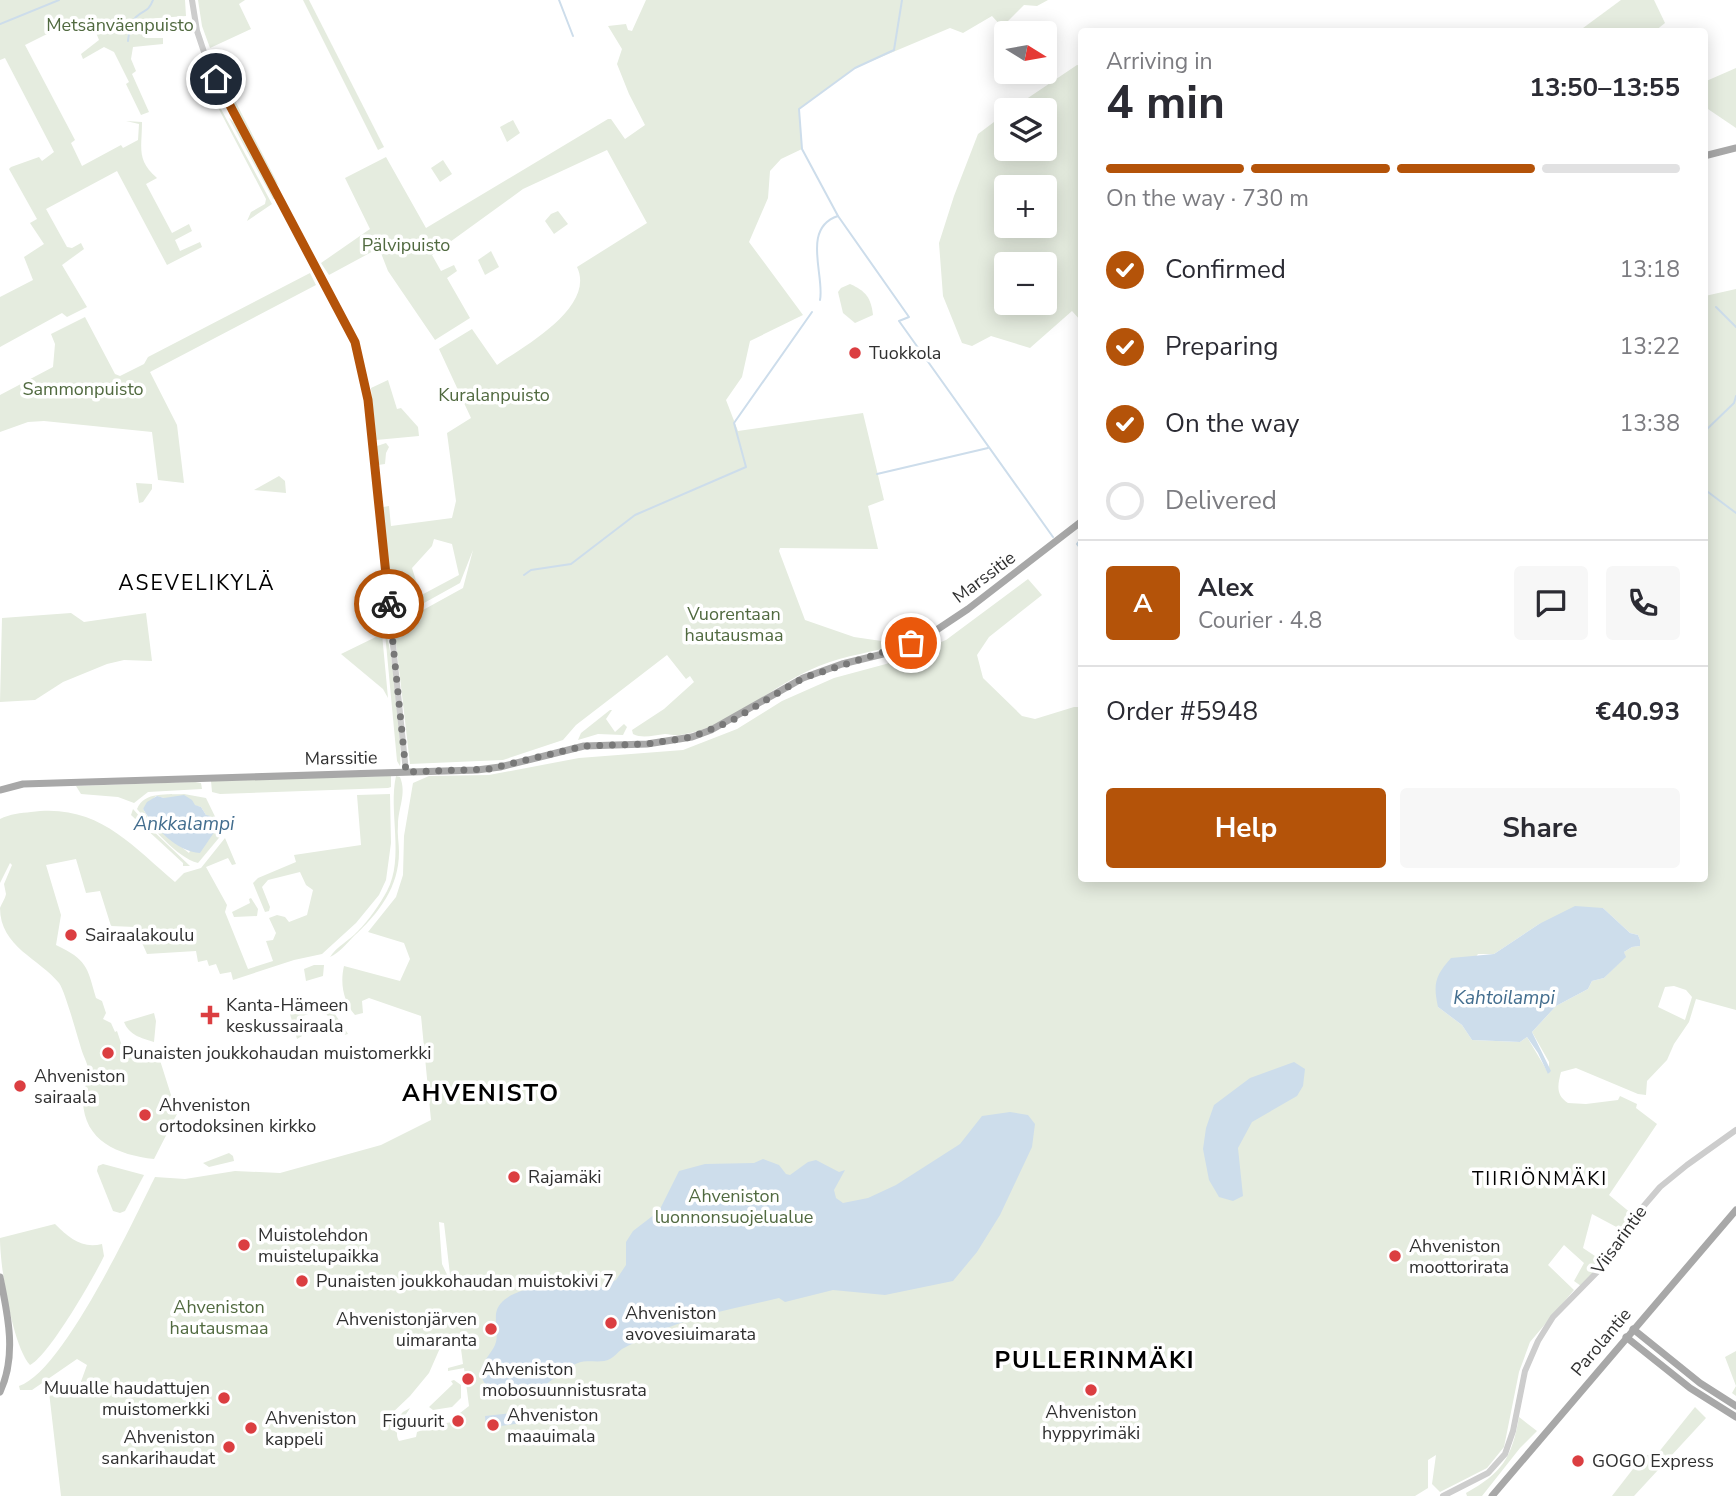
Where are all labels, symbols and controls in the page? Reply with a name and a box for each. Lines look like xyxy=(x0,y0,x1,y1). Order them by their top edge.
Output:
park label: Metsänväenpuisto xyxy=(46,13,194,37)
north arrow xyxy=(994,21,1057,84)
map controls xyxy=(994,21,1057,315)
text: Arriving in xyxy=(1106,46,1213,77)
pin xyxy=(186,49,246,109)
icon: home xyxy=(197,60,235,98)
text: 13:50–13:55 xyxy=(1529,70,1680,105)
text: 4 min xyxy=(1106,71,1225,134)
button: layers xyxy=(994,98,1057,161)
button: + xyxy=(994,175,1057,238)
text: On the way · 730 m xyxy=(1106,183,1309,214)
park label: Pälvipuisto xyxy=(362,233,450,257)
icon: check xyxy=(1106,251,1144,289)
button: − xyxy=(994,252,1057,315)
text: Confirmed xyxy=(1165,252,1286,287)
text: 13:18 xyxy=(1620,254,1680,285)
icon: check xyxy=(1106,328,1144,366)
text: Preparing xyxy=(1165,329,1278,364)
text: 13:22 xyxy=(1620,331,1680,362)
place label: Tuokkola xyxy=(869,341,941,365)
marker: Tuokkola xyxy=(847,345,863,361)
park label: Sammonpuisto xyxy=(22,377,144,401)
park label: Kuralanpuisto xyxy=(438,383,550,407)
icon: check xyxy=(1106,405,1144,443)
text: On the way xyxy=(1165,406,1299,441)
text: 13:38 xyxy=(1620,408,1680,439)
text: Delivered xyxy=(1165,483,1277,518)
street label: Marssitie xyxy=(948,546,1020,608)
button: chat xyxy=(1514,566,1588,640)
button: phone xyxy=(1606,566,1680,640)
district label: ASEVELIKYLÄ xyxy=(118,569,276,597)
courier xyxy=(354,569,424,639)
text: Alex xyxy=(1198,570,1254,605)
icon: bike xyxy=(370,585,408,623)
text: A xyxy=(1133,586,1153,621)
park label: Vuorentaan hautausmaa xyxy=(685,602,783,647)
text: Courier · 4.8 xyxy=(1198,605,1322,636)
pin xyxy=(881,613,941,673)
icon: bag xyxy=(892,624,930,662)
text: Order #5948 xyxy=(1106,694,1258,729)
text: €40.93 xyxy=(1596,694,1680,729)
street label: Marssitie xyxy=(304,745,378,771)
button: Help xyxy=(1106,788,1386,868)
button: Share xyxy=(1400,788,1680,868)
water label: Ankkalampi xyxy=(132,811,235,837)
place label: Sairaalakoulu xyxy=(85,923,194,947)
marker: Sairaalakoulu xyxy=(63,927,79,943)
water label: Kahtoilampi xyxy=(1453,985,1555,1011)
place label: Kanta-Hämeen keskussairaala xyxy=(226,993,349,1038)
marker: Kanta-Hämeen keskussairaala xyxy=(200,1005,220,1025)
place label: Punaisten joukkohaudan muistomerkki xyxy=(122,1041,431,1065)
marker: Punaisten joukkohaudan muistomerkki xyxy=(100,1045,116,1061)
place label: Ahveniston sairaala xyxy=(34,1064,125,1109)
district label: AHVENISTO xyxy=(402,1077,560,1109)
marker: Ahveniston sairaala xyxy=(12,1078,28,1094)
place label: Ahveniston ortodoksinen kirkko xyxy=(159,1093,316,1138)
marker: Ahveniston ortodoksinen kirkko xyxy=(137,1107,153,1123)
place label: Rajamäki xyxy=(528,1165,601,1189)
district label: TIIRIÖNMÄKI xyxy=(1472,1166,1608,1192)
marker: Rajamäki xyxy=(506,1169,522,1185)
park label: Ahveniston luonnonsuojelualue xyxy=(655,1184,813,1229)
street label: Viisarintie xyxy=(1585,1201,1652,1280)
place label: Muistolehdon muistelupaikka xyxy=(258,1223,379,1268)
place label: Ahveniston moottorirata xyxy=(1409,1234,1509,1279)
marker: Muistolehdon muistelupaikka xyxy=(236,1237,252,1253)
marker: Ahveniston moottorirata xyxy=(1387,1248,1403,1264)
place label: Punaisten joukkohaudan muistokivi 7 xyxy=(316,1269,614,1293)
marker: Punaisten joukkohaudan muistokivi 7 xyxy=(294,1273,310,1289)
park label: Ahveniston hautausmaa xyxy=(170,1295,268,1340)
place label: Ahveniston avovesiuimarata xyxy=(625,1301,756,1346)
street label: Parolantie xyxy=(1565,1303,1637,1381)
place label: Ahvenistonjärven uimaranta xyxy=(336,1307,477,1352)
marker: Ahveniston avovesiuimarata xyxy=(603,1315,619,1331)
marker: Ahvenistonjärven uimaranta xyxy=(483,1321,499,1337)
district label: PULLERINMÄKI xyxy=(994,1344,1196,1376)
place label: Ahveniston mobosuunnistusrata xyxy=(482,1357,647,1402)
marker: Ahveniston mobosuunnistusrata xyxy=(460,1371,476,1387)
place label: Muualle haudattujen muistomerkki xyxy=(44,1376,210,1421)
marker: Ahveniston hyppyrimäki xyxy=(1083,1382,1099,1398)
marker: Muualle haudattujen muistomerkki xyxy=(216,1390,232,1406)
place label: Ahveniston hyppyrimäki xyxy=(1042,1400,1140,1445)
place label: Ahveniston maauimala xyxy=(507,1403,598,1448)
place label: Ahveniston kappeli xyxy=(265,1406,356,1451)
place label: Figuurit xyxy=(382,1409,445,1433)
marker: Figuurit xyxy=(450,1413,466,1429)
marker: Ahveniston maauimala xyxy=(485,1417,501,1433)
marker: Ahveniston kappeli xyxy=(243,1420,259,1436)
place label: Ahveniston sankarihaudat xyxy=(101,1425,216,1470)
marker: Ahveniston sankarihaudat xyxy=(221,1439,237,1455)
place label: GOGO Express xyxy=(1592,1449,1714,1473)
marker: GOGO Express xyxy=(1570,1453,1586,1469)

